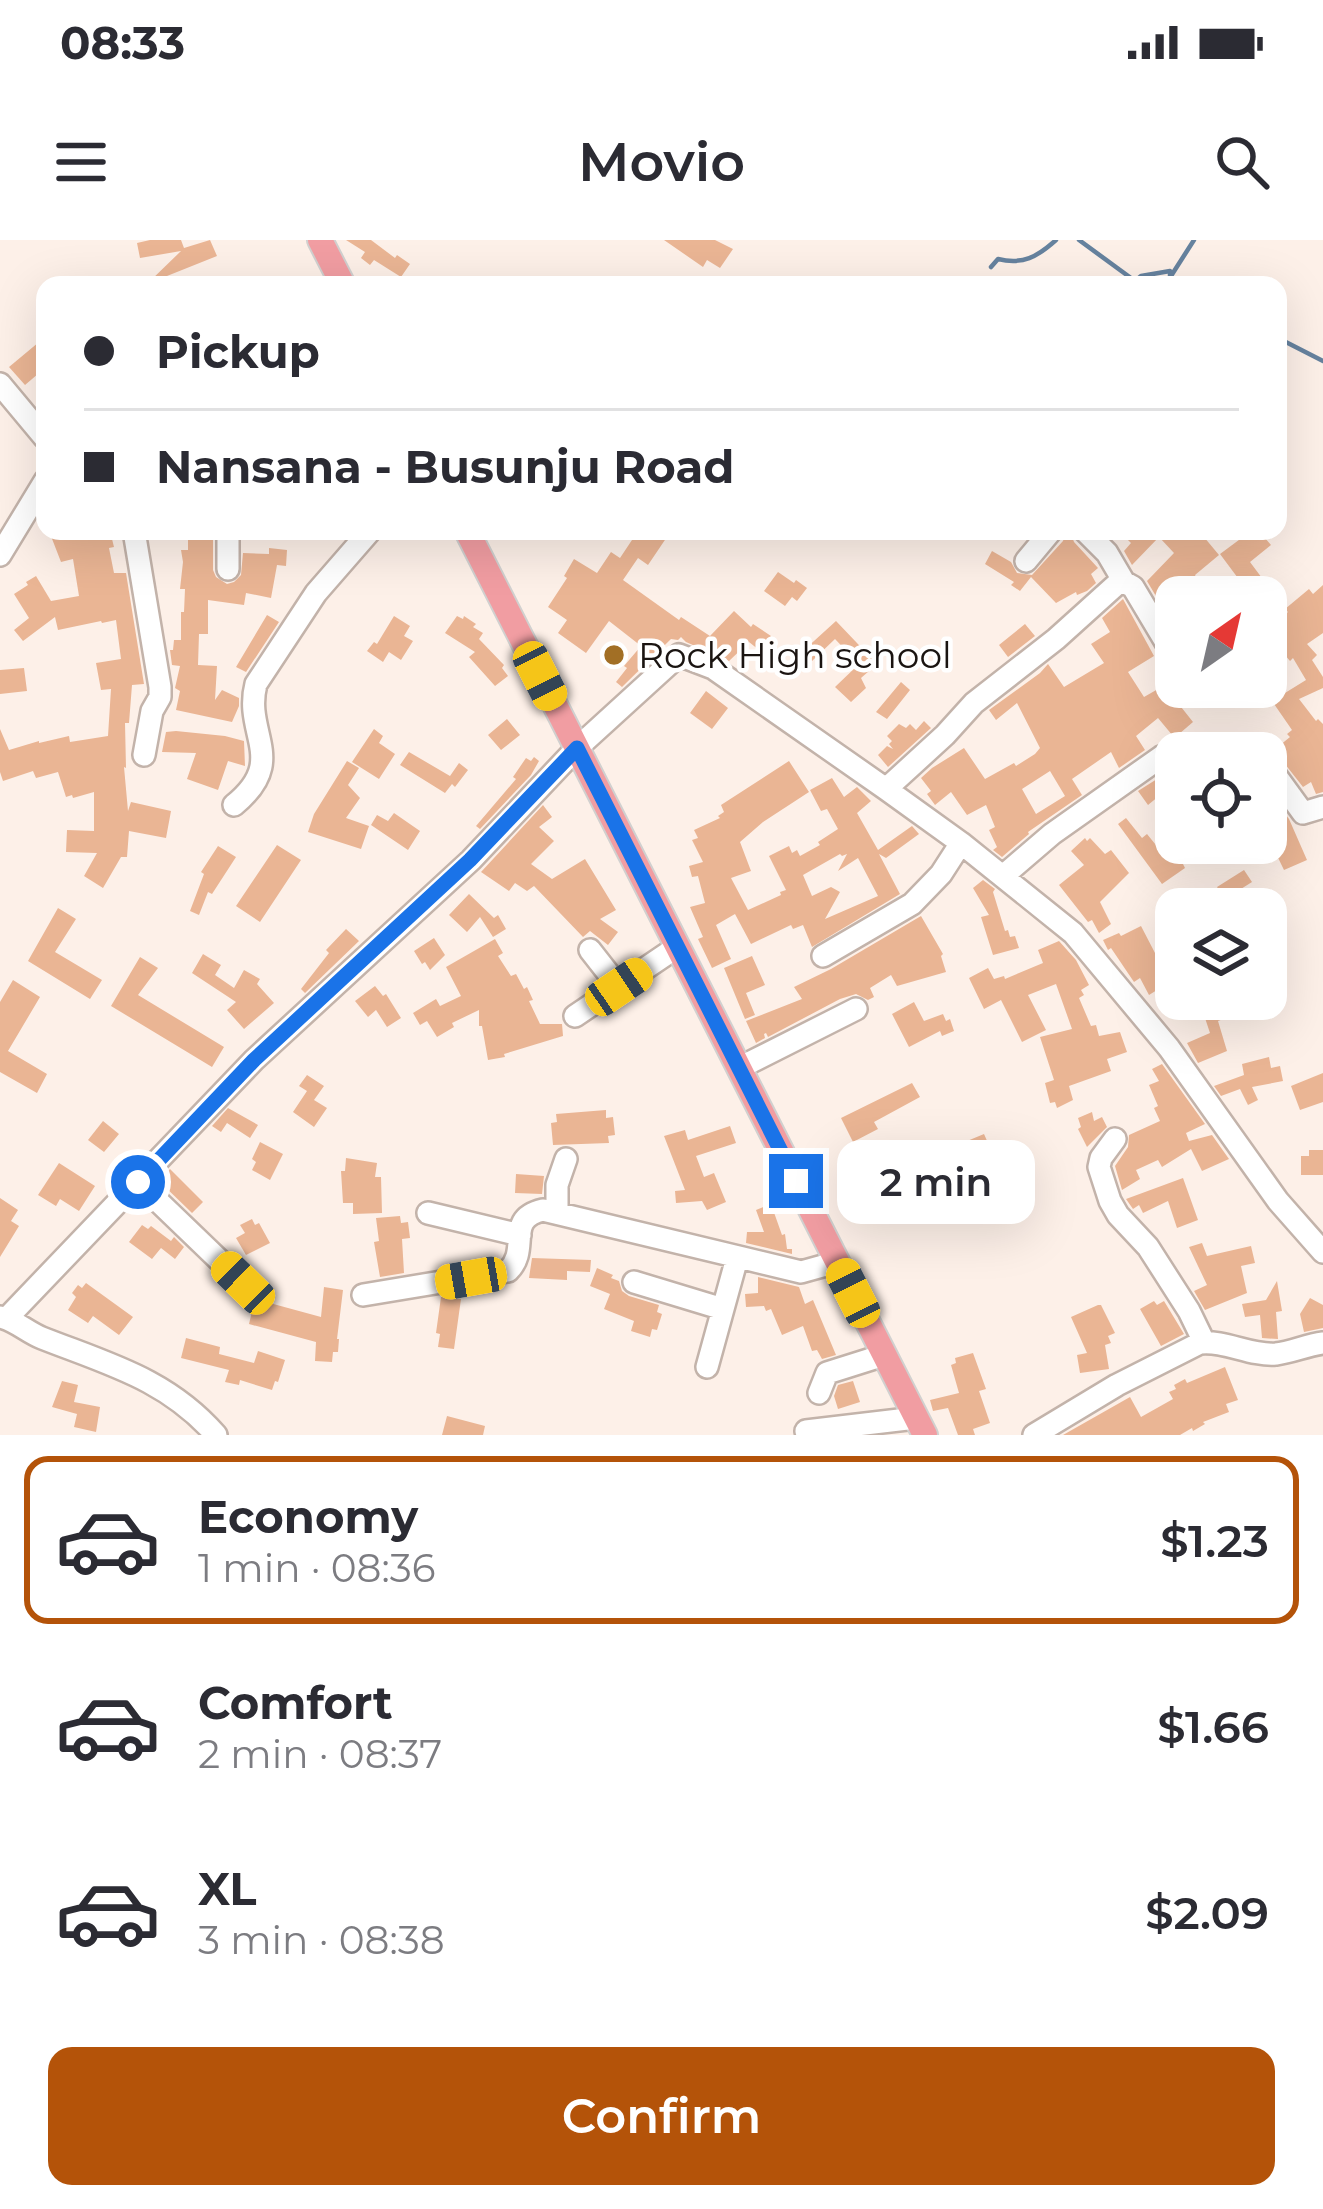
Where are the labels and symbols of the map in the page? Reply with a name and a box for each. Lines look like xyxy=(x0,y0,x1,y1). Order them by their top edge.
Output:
north arrow xyxy=(1155,576,1287,708)
place label: Rock High school xyxy=(638,633,952,677)
car xyxy=(508,636,572,716)
marker: Rock High school xyxy=(601,642,627,668)
car xyxy=(579,952,659,1022)
callout: 2 min xyxy=(838,1139,1036,1223)
route end xyxy=(769,1154,823,1208)
route start xyxy=(111,1155,165,1209)
car xyxy=(205,1245,281,1321)
car xyxy=(821,1253,885,1333)
car xyxy=(432,1254,510,1302)

